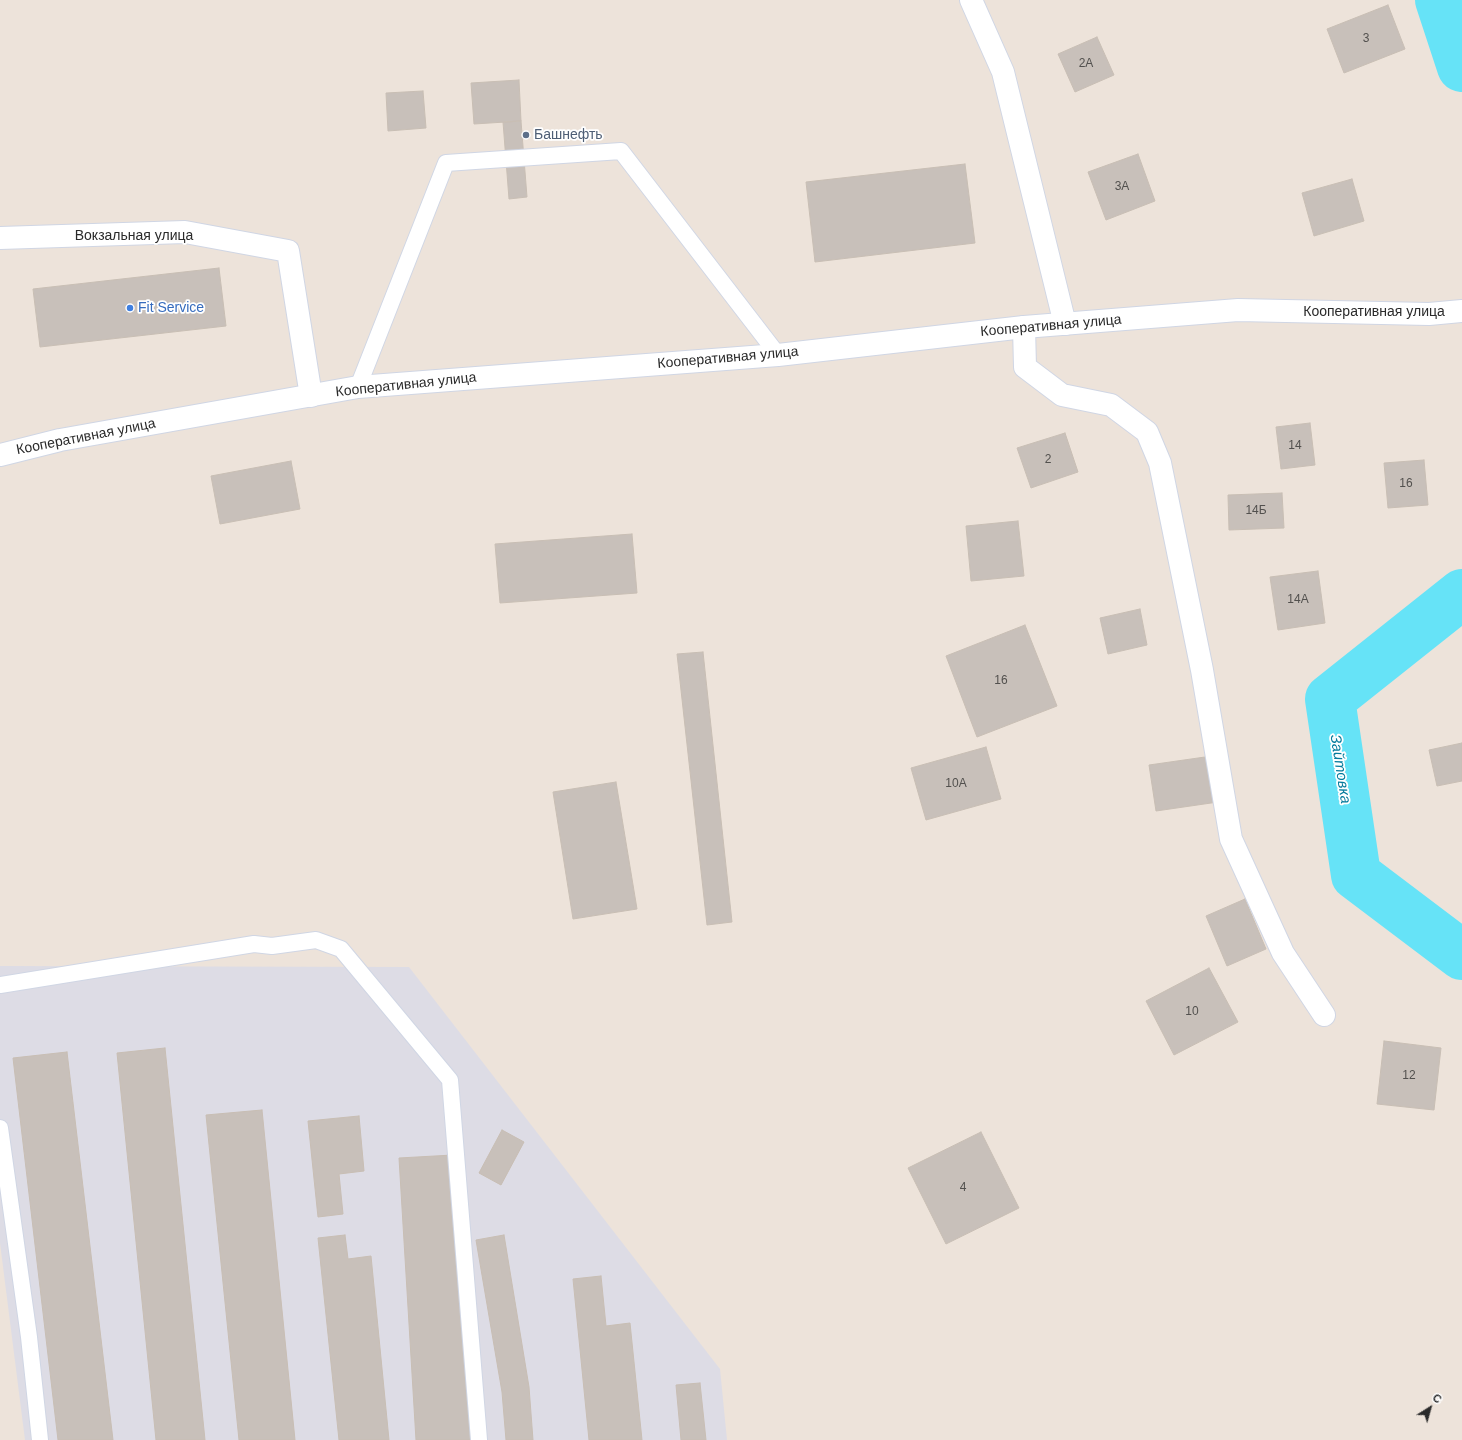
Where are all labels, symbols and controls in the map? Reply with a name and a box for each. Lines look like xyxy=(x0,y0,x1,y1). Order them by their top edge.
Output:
house number: 3 xyxy=(1363,32,1369,46)
house number: 2А xyxy=(1079,57,1093,71)
place label: Башнефть xyxy=(534,127,603,143)
marker: Башнефть xyxy=(521,130,531,140)
house number: 3А xyxy=(1115,180,1129,194)
street label: Вокзальная улица xyxy=(75,228,193,244)
place label: Fit Service xyxy=(138,300,204,316)
marker: Fit Service xyxy=(125,303,135,313)
street label: Кооперативная улица xyxy=(1303,304,1445,320)
street label: Кооперативная улица xyxy=(980,311,1122,341)
street label: Кооперативная улица xyxy=(657,343,799,373)
street label: Кооперативная улица xyxy=(335,369,477,401)
street label: Кооперативная улица xyxy=(15,415,157,459)
house number: 14 xyxy=(1288,439,1302,453)
house number: 2 xyxy=(1045,453,1051,467)
house number: 16 xyxy=(1399,477,1413,491)
house number: 14Б xyxy=(1245,504,1267,518)
house number: 14А xyxy=(1287,593,1309,607)
house number: 16 xyxy=(994,674,1008,688)
water label: Зайтовка xyxy=(1326,733,1354,805)
house number: 10А xyxy=(945,777,967,791)
house number: 10 xyxy=(1185,1005,1199,1019)
house number: 12 xyxy=(1402,1069,1416,1083)
house number: 4 xyxy=(960,1181,966,1195)
north arrow xyxy=(1410,1388,1450,1428)
text: С xyxy=(1430,1391,1444,1406)

